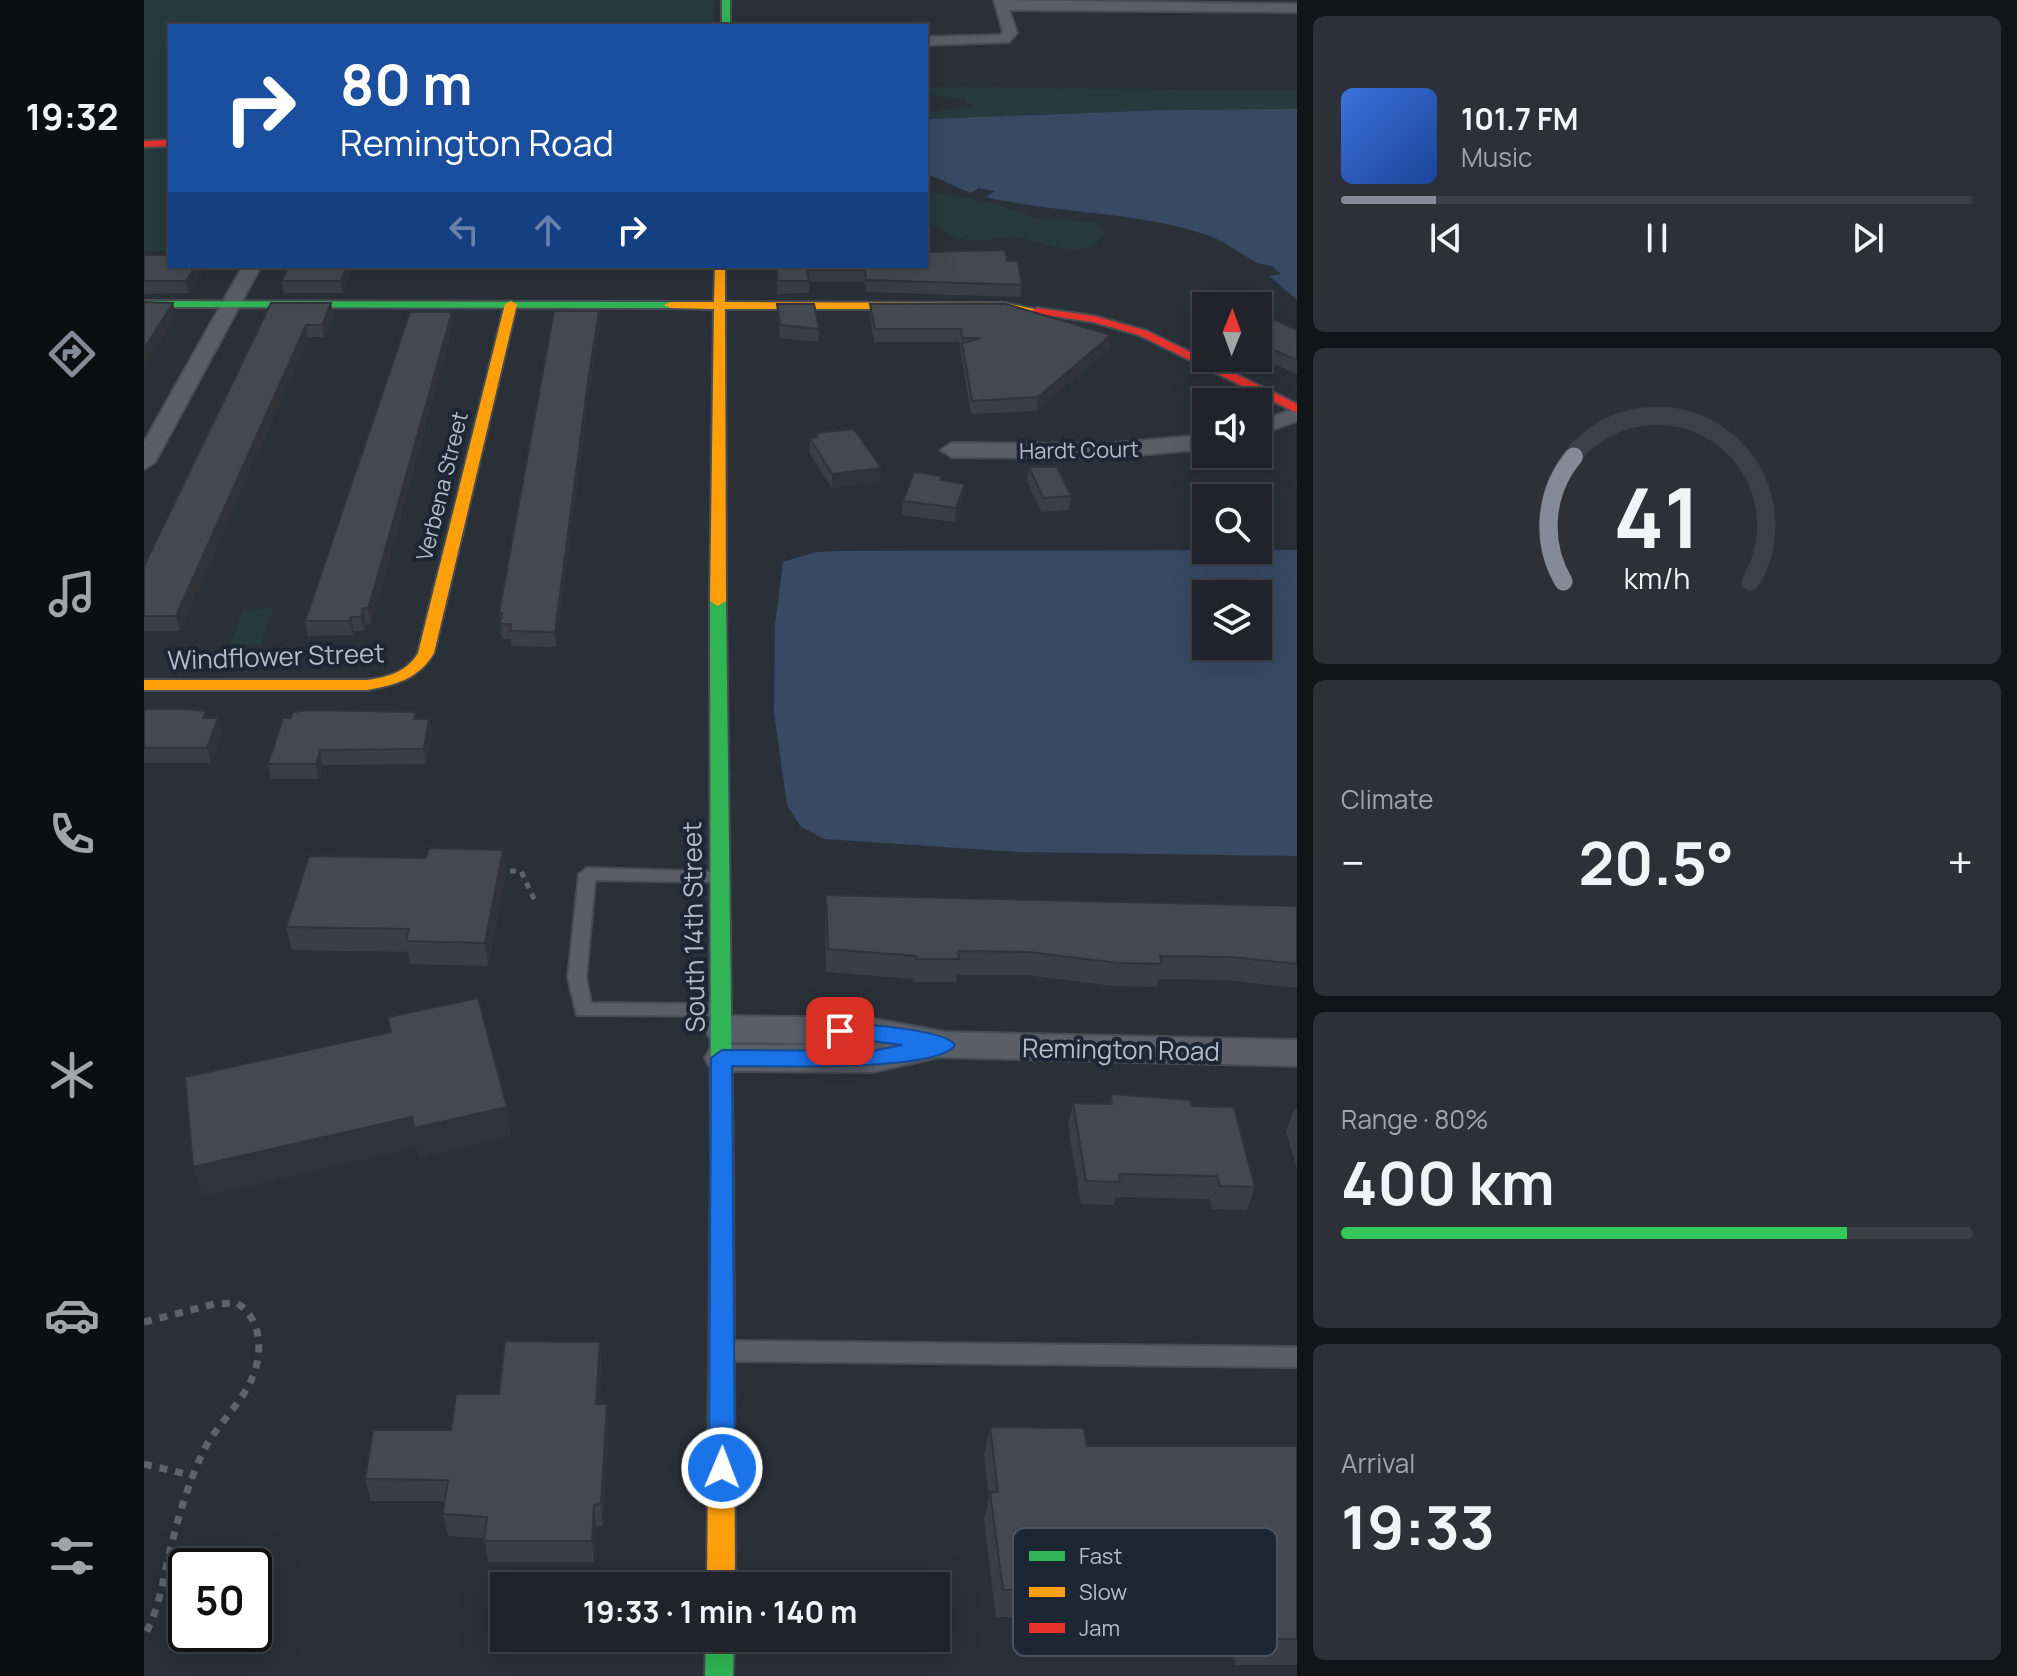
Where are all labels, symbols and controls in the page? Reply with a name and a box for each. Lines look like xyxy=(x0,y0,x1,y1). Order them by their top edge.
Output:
text: 80 m xyxy=(340,45,473,122)
icon: right xyxy=(208,56,312,160)
text: 19:32 xyxy=(26,92,118,141)
text: 101.7 FM xyxy=(1461,98,1578,139)
text: Remington Road xyxy=(340,118,614,167)
text: Music xyxy=(1461,139,1532,175)
icon: left xyxy=(442,208,486,252)
icon: ahead xyxy=(526,208,570,252)
icon: right xyxy=(610,208,654,252)
icon: previous xyxy=(1424,216,1468,260)
icon: pause xyxy=(1635,216,1679,260)
icon: next xyxy=(1846,216,1890,260)
north arrow xyxy=(1192,292,1272,372)
map controls xyxy=(1192,292,1272,660)
icon: directions xyxy=(44,326,100,382)
button: sound xyxy=(1192,388,1272,468)
street label: Verbena Street xyxy=(409,408,475,564)
street label: Hardt Court xyxy=(1019,434,1139,466)
text: 41 xyxy=(1613,459,1701,573)
button: search xyxy=(1192,484,1272,564)
text: km/h xyxy=(1624,559,1690,598)
icon: music xyxy=(44,566,100,622)
button: layers xyxy=(1192,580,1272,660)
street label: Windflower Street xyxy=(167,634,385,678)
text: Climate xyxy=(1341,781,1433,817)
icon: phone xyxy=(44,806,100,862)
street label: South 14th Street xyxy=(673,821,713,1033)
text: 20.5° xyxy=(1578,821,1734,903)
text: − xyxy=(1341,832,1365,892)
text: + xyxy=(1948,832,1973,892)
pin xyxy=(806,997,874,1065)
icon: arrive xyxy=(818,1009,862,1053)
street label: Remington Road xyxy=(1022,1029,1220,1069)
icon: climate xyxy=(44,1047,100,1103)
text: Range · 80% xyxy=(1341,1101,1489,1137)
text: 400 km xyxy=(1341,1141,1555,1223)
icon: car xyxy=(44,1287,100,1343)
position arrow xyxy=(680,1426,764,1510)
text: Arrival xyxy=(1341,1445,1415,1481)
text: 19:33 xyxy=(1341,1485,1495,1567)
icon: filters xyxy=(44,1528,100,1584)
legend xyxy=(1013,1528,1277,1656)
text: Fast xyxy=(1079,1541,1122,1571)
speed limit sign: 50 xyxy=(168,1548,272,1652)
text: Slow xyxy=(1079,1577,1127,1607)
text: 19:33 · 1 min · 140 m xyxy=(583,1591,857,1632)
text: Jam xyxy=(1079,1613,1120,1643)

